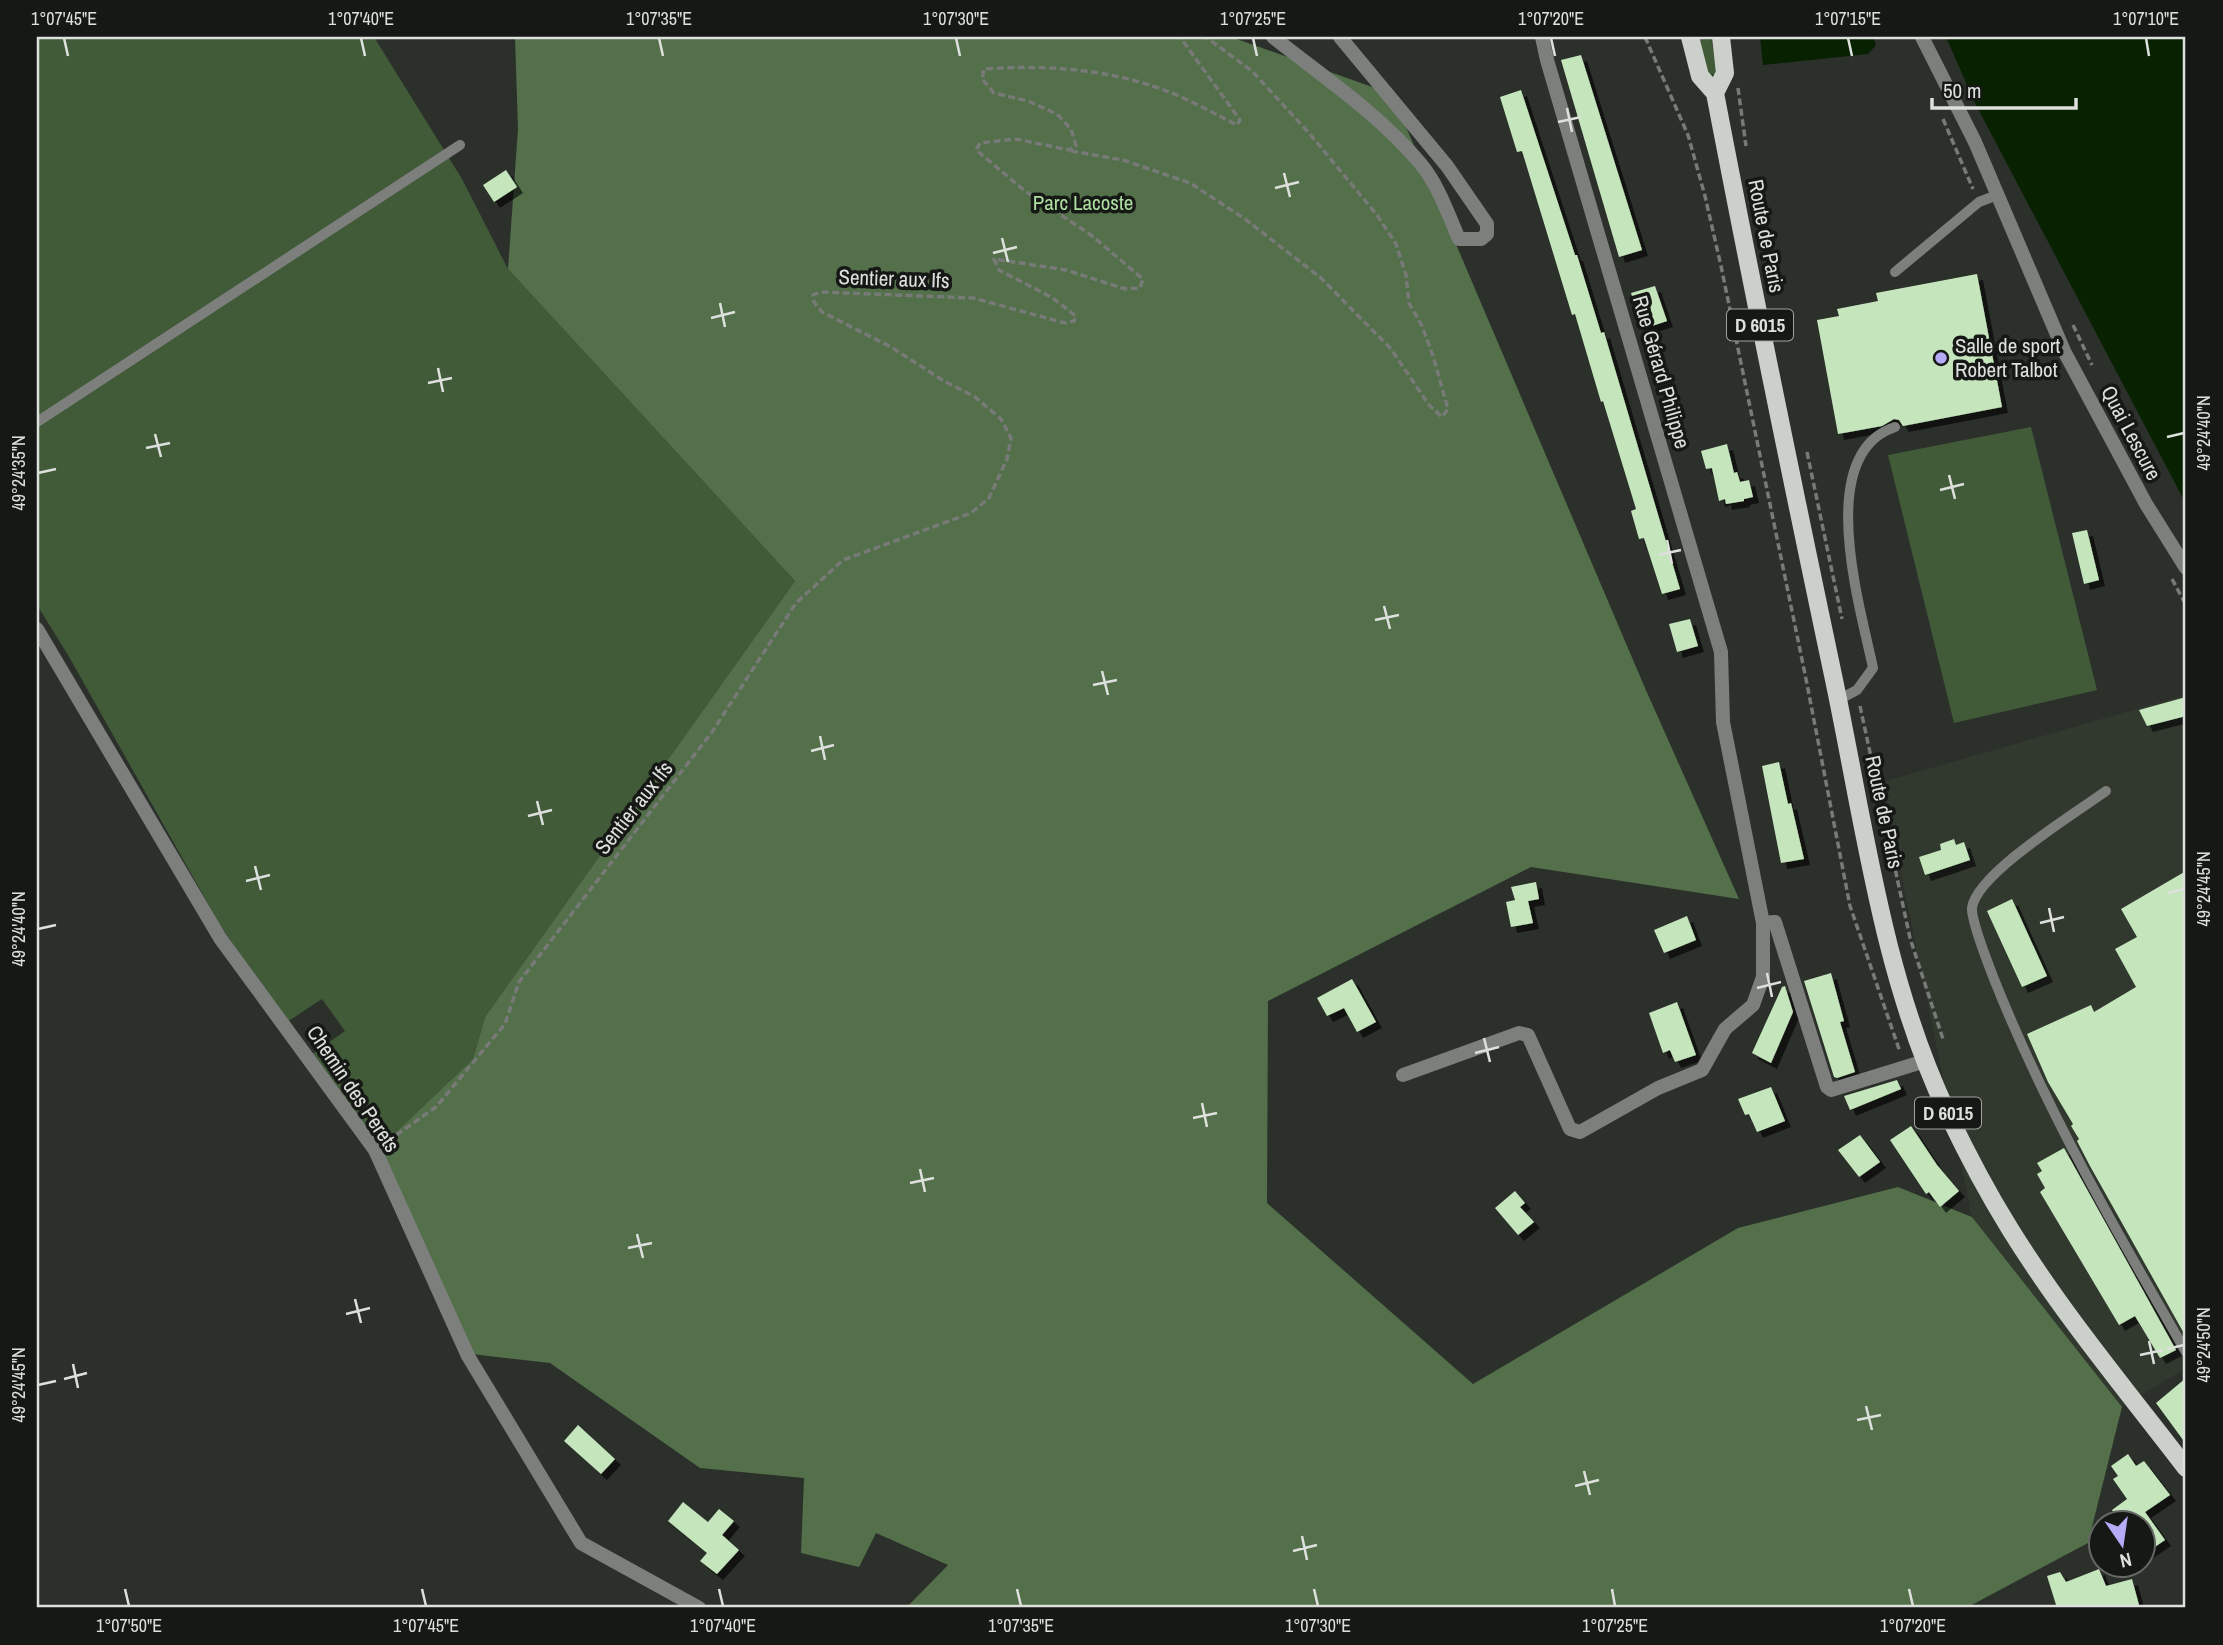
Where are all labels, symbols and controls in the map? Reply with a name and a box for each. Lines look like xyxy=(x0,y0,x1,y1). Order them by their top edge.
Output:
text: 1°07'45"E xyxy=(31,6,97,31)
text: 1°07'40"E xyxy=(328,6,394,31)
text: 1°07'35"E xyxy=(626,6,692,31)
text: 1°07'30"E xyxy=(923,6,989,31)
text: 1°07'25"E xyxy=(1220,6,1286,31)
text: 1°07'20"E xyxy=(1518,6,1584,31)
text: 1°07'15"E xyxy=(1815,6,1881,31)
text: 1°07'10"E xyxy=(2113,6,2179,31)
scale bar xyxy=(1932,66,2076,110)
text: 50 m xyxy=(1943,76,1981,105)
street label: Route de Paris xyxy=(1741,177,1792,295)
park label: Parc Lacoste xyxy=(1033,188,1133,217)
street label: Sentier aux Ifs xyxy=(838,262,950,295)
street label: Rue Gérard Philippe xyxy=(1626,292,1697,452)
road number: D 6015 xyxy=(1727,310,1793,340)
place label: Salle de sport Robert Talbot xyxy=(1955,331,2061,384)
marker: Salle de sport Robert Talbot xyxy=(1933,350,1949,366)
street label: Quai Lescure xyxy=(2094,380,2169,485)
text: 49°24'40"N xyxy=(2191,395,2216,471)
text: 49°24'35"N xyxy=(6,435,31,511)
street label: Route de Paris xyxy=(1858,753,1911,871)
street label: Sentier aux Ifs xyxy=(588,755,679,860)
text: 49°24'45"N xyxy=(2191,851,2216,927)
text: 49°24'40"N xyxy=(6,891,31,967)
street label: Chemin des Perets xyxy=(300,1020,407,1158)
road number: D 6015 xyxy=(1915,1098,1981,1128)
text: 49°24'50"N xyxy=(2191,1307,2216,1383)
text: 49°24'45"N xyxy=(6,1347,31,1423)
north arrow xyxy=(2086,1508,2156,1578)
text: N xyxy=(2117,1547,2134,1574)
text: 1°07'50"E xyxy=(96,1613,162,1638)
text: 1°07'45"E xyxy=(393,1613,459,1638)
text: 1°07'40"E xyxy=(690,1613,756,1638)
text: 1°07'35"E xyxy=(988,1613,1054,1638)
text: 1°07'30"E xyxy=(1285,1613,1351,1638)
text: 1°07'25"E xyxy=(1582,1613,1648,1638)
text: 1°07'20"E xyxy=(1880,1613,1946,1638)

